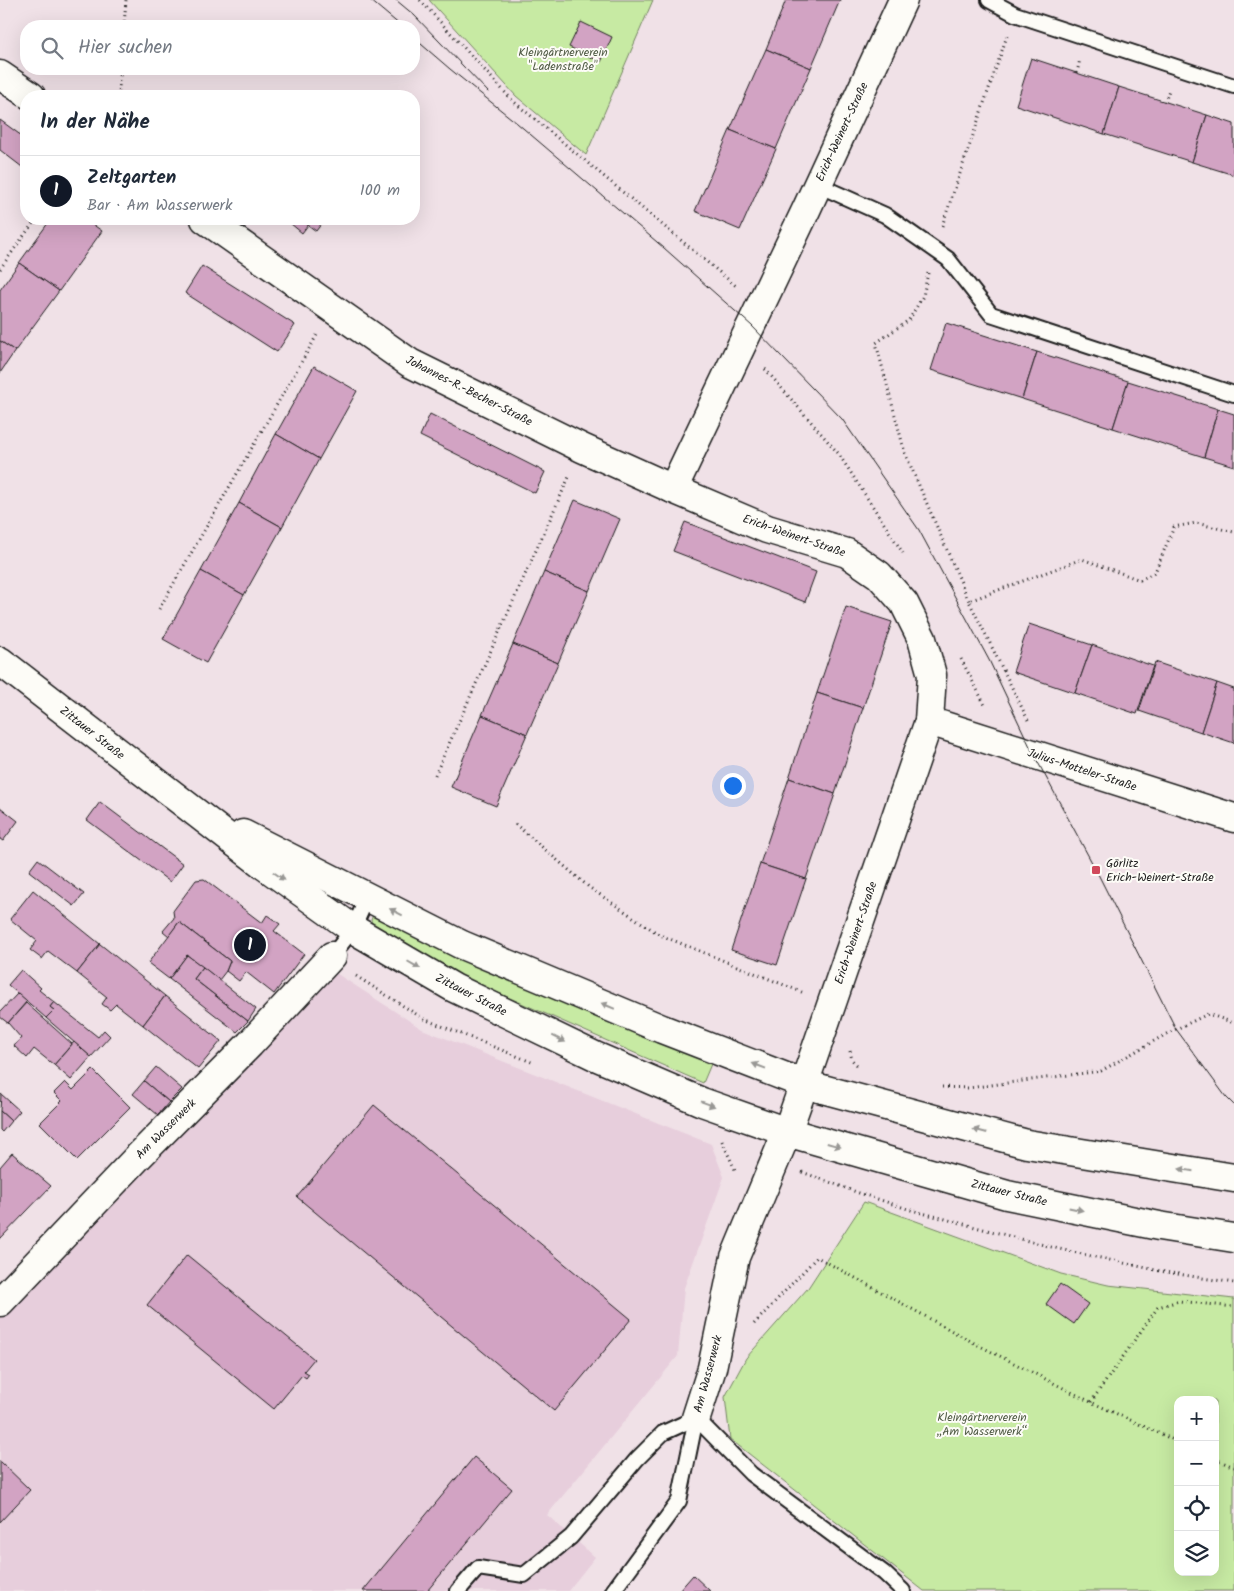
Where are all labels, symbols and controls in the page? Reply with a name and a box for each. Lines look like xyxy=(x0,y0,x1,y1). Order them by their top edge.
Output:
search box xyxy=(20,20,420,75)
text: Hier suchen xyxy=(78,33,172,63)
icon: search xyxy=(38,34,66,62)
park label: Kleingärtnerverein "Ladenstraße" xyxy=(518,43,608,76)
street label: Erich-Weinert-Straße xyxy=(811,79,874,185)
text: In der Nähe xyxy=(40,106,150,139)
text: Zeltgarten xyxy=(87,163,176,193)
text: 1 xyxy=(54,178,58,203)
text: 100 m xyxy=(360,178,400,203)
text: Bar · Am Wasserwerk xyxy=(87,193,232,218)
street label: Johannes-R.-Becher-Straße xyxy=(402,351,536,432)
street label: Erich-Weinert-Straße xyxy=(740,509,849,563)
street label: Zittauer Straße xyxy=(55,701,129,765)
street label: Julius-Motteler-Straße xyxy=(1025,743,1140,797)
your location xyxy=(720,773,746,799)
place label: Görlitz Erich-Weinert-Straße xyxy=(1106,854,1214,887)
marker: Görlitz Erich-Weinert-Straße xyxy=(1090,864,1102,876)
one-way arrow xyxy=(272,871,285,881)
street label: Erich-Weinert-Straße xyxy=(829,878,883,987)
one-way arrow xyxy=(388,908,403,916)
pin: 1 xyxy=(234,926,266,964)
one-way arrow xyxy=(408,960,421,969)
street label: Zittauer Straße xyxy=(432,969,511,1021)
one-way arrow xyxy=(601,1002,615,1010)
one-way arrow xyxy=(552,1035,566,1043)
one-way arrow xyxy=(751,1062,766,1070)
street label: Am Wasserwerk xyxy=(131,1094,201,1164)
one-way arrow xyxy=(701,1100,716,1108)
one-way arrow xyxy=(972,1127,987,1135)
one-way arrow xyxy=(827,1142,842,1150)
one-way arrow xyxy=(1178,1166,1194,1174)
street label: Zittauer Straße xyxy=(969,1174,1050,1212)
one-way arrow xyxy=(1068,1205,1083,1213)
street label: Am Wasserwerk xyxy=(689,1333,728,1415)
map controls xyxy=(1174,1396,1219,1576)
button: + xyxy=(1174,1396,1219,1441)
park label: Kleingärtnerverein „Am Wasserwerk“ xyxy=(936,1408,1028,1441)
button: − xyxy=(1174,1441,1219,1486)
button: locate xyxy=(1174,1486,1219,1531)
button: layers xyxy=(1174,1531,1219,1576)

